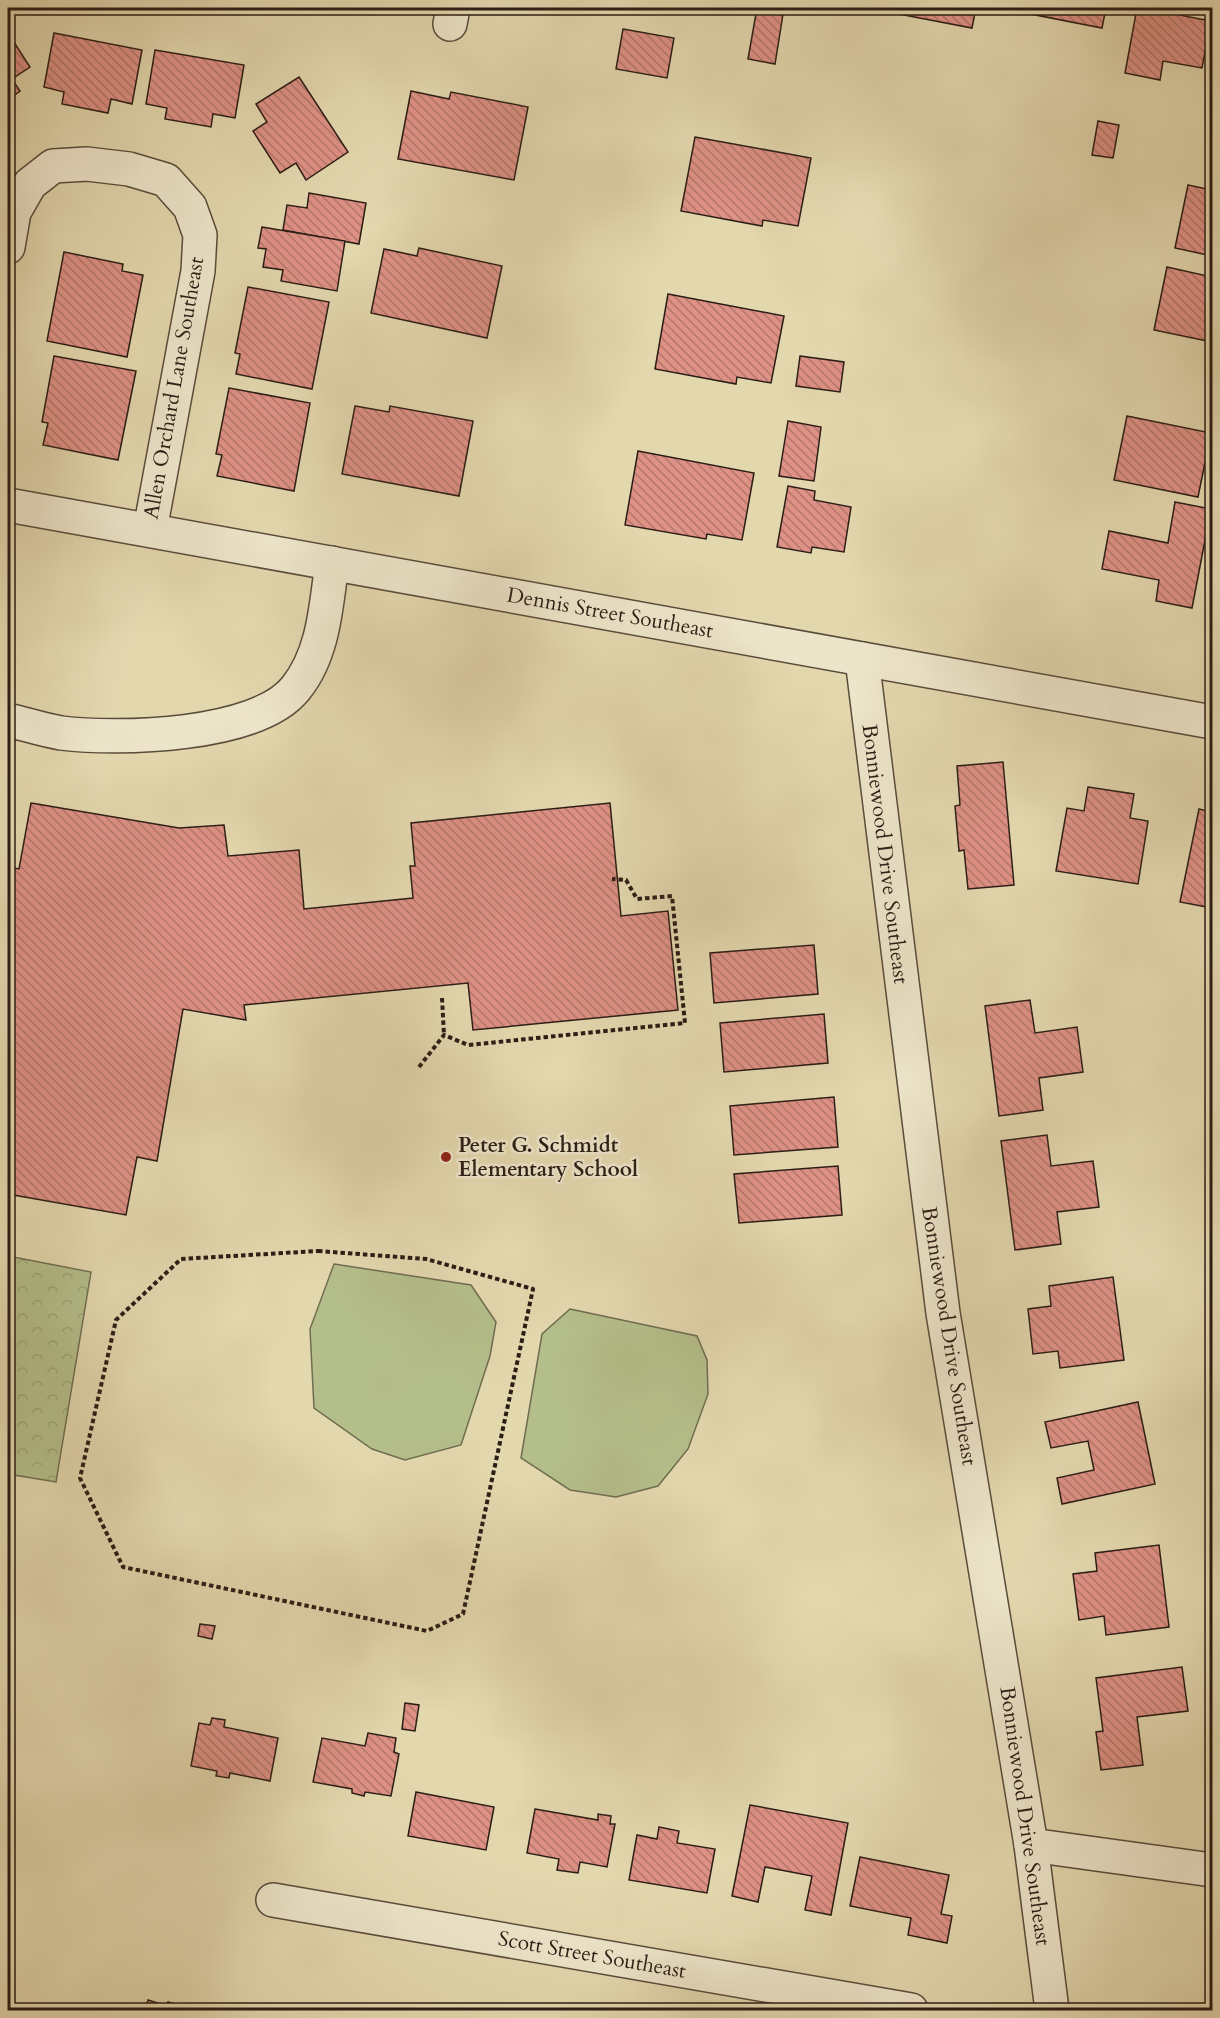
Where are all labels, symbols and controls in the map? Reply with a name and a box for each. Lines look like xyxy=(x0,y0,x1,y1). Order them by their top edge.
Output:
street label: Allen Orchard Lane Southeast xyxy=(137,254,211,521)
street label: Dennis Street Southeast xyxy=(505,581,716,645)
street label: Bonniewood Drive Southeast xyxy=(855,722,915,986)
place label: Peter G. Schmidt Elementary School xyxy=(458,1131,638,1184)
marker: Peter G. Schmidt Elementary School xyxy=(439,1150,453,1164)
street label: Bonniewood Drive Southeast xyxy=(914,1205,984,1468)
street label: Bonniewood Drive Southeast xyxy=(992,1684,1058,1948)
street label: Scott Street Southeast xyxy=(496,1924,689,1986)

